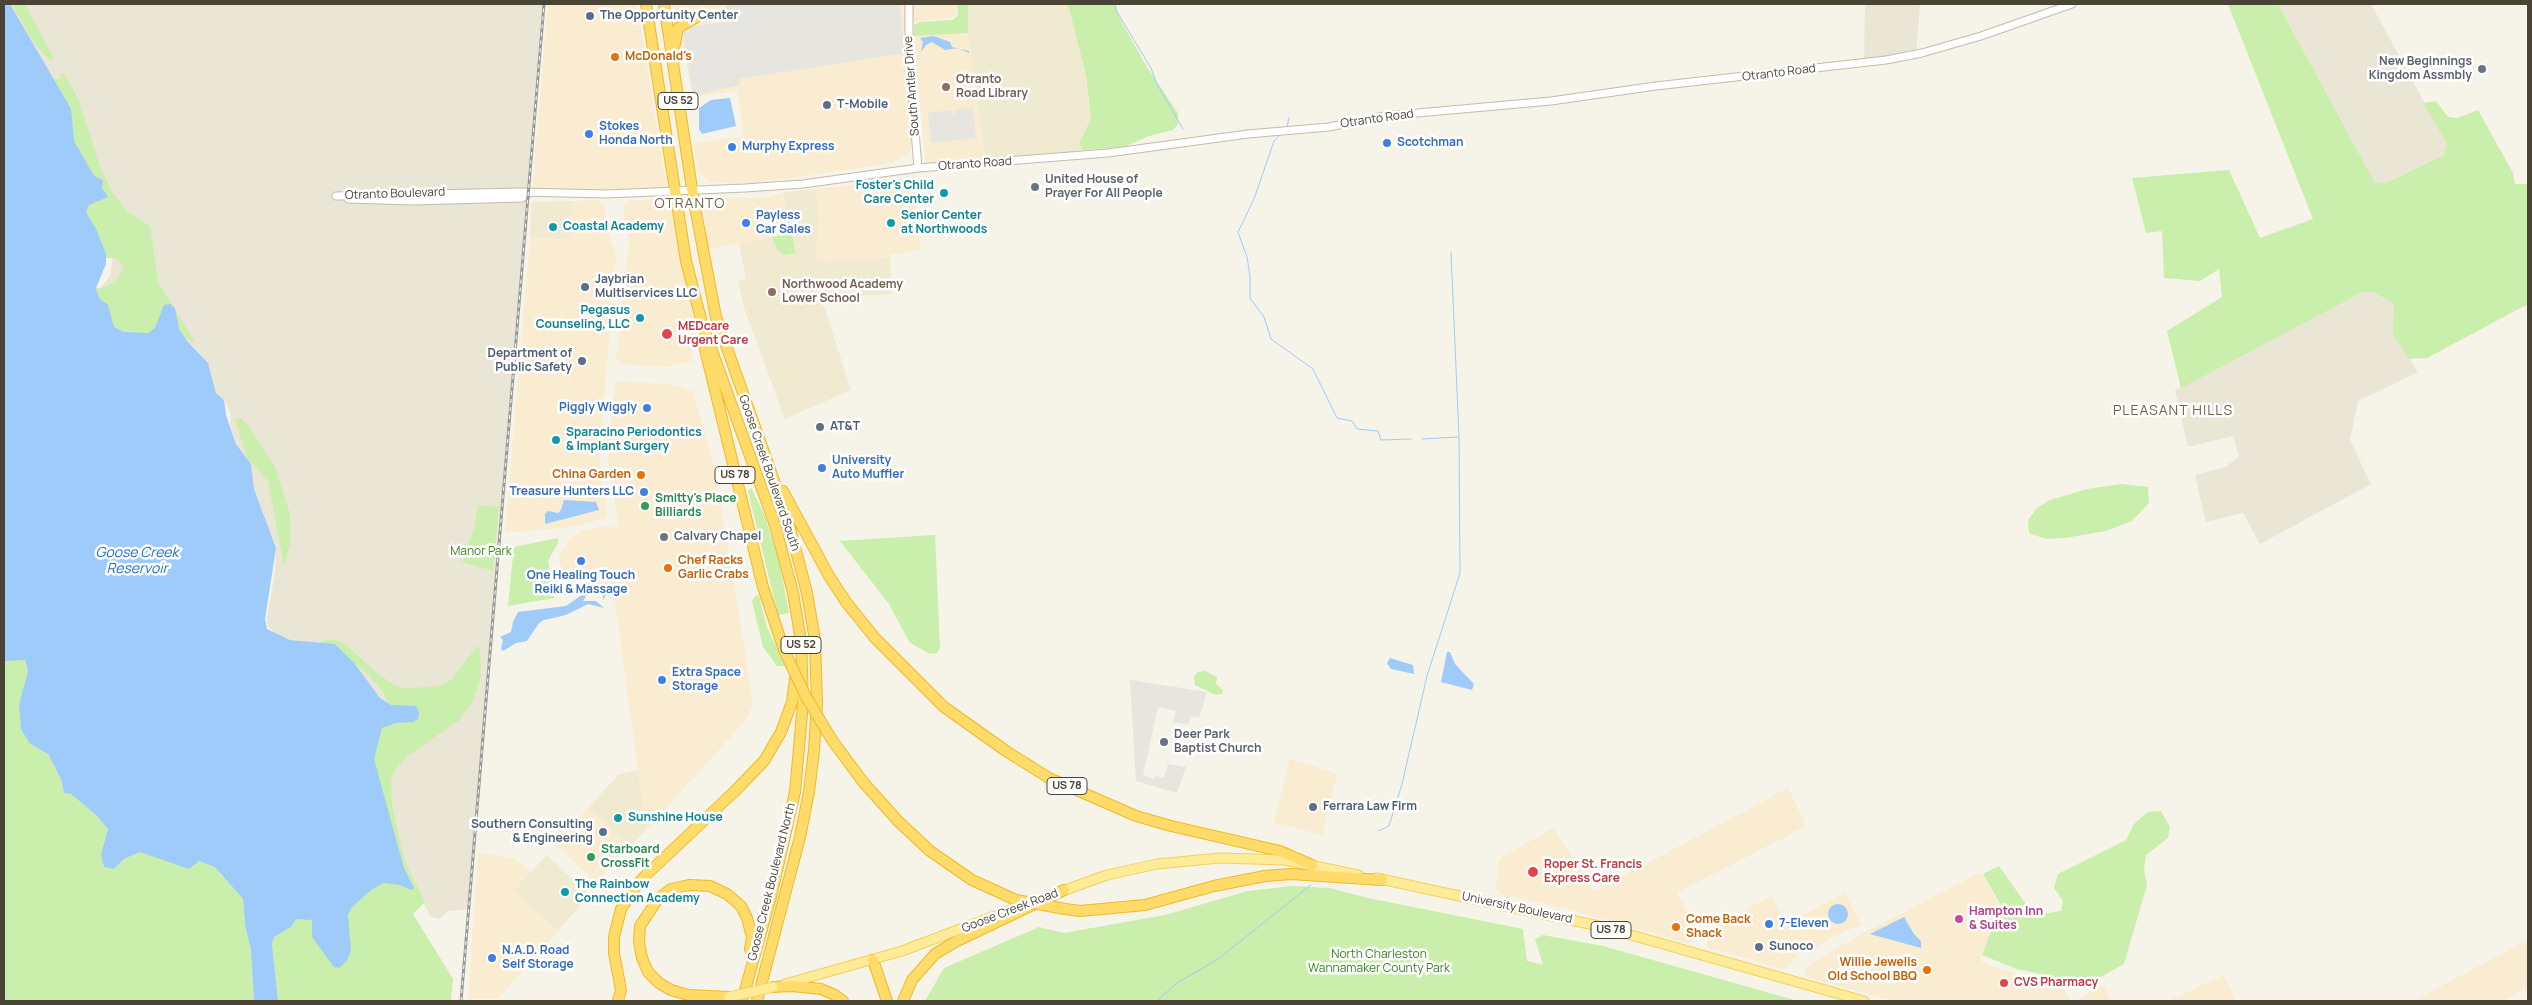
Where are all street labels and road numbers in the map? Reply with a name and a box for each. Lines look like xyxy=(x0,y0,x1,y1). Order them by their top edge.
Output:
street label: South Antler Drive xyxy=(901,36,923,136)
street label: Otranto Road xyxy=(1741,61,1817,85)
road number: US 52 xyxy=(658,92,698,110)
street label: Otranto Road xyxy=(1339,107,1415,131)
street label: Otranto Road xyxy=(938,154,1012,174)
street label: Otranto Boulevard xyxy=(345,185,445,203)
street label: Goose Creek Boulevard South xyxy=(735,393,803,553)
road number: US 78 xyxy=(715,466,755,484)
road number: US 52 xyxy=(781,636,821,654)
road number: US 78 xyxy=(1047,778,1087,794)
street label: Goose Creek Boulevard North xyxy=(745,802,799,962)
street label: Goose Creek Road xyxy=(960,886,1060,936)
street label: University Boulevard xyxy=(1460,889,1574,927)
road number: US 78 xyxy=(1591,922,1631,938)

